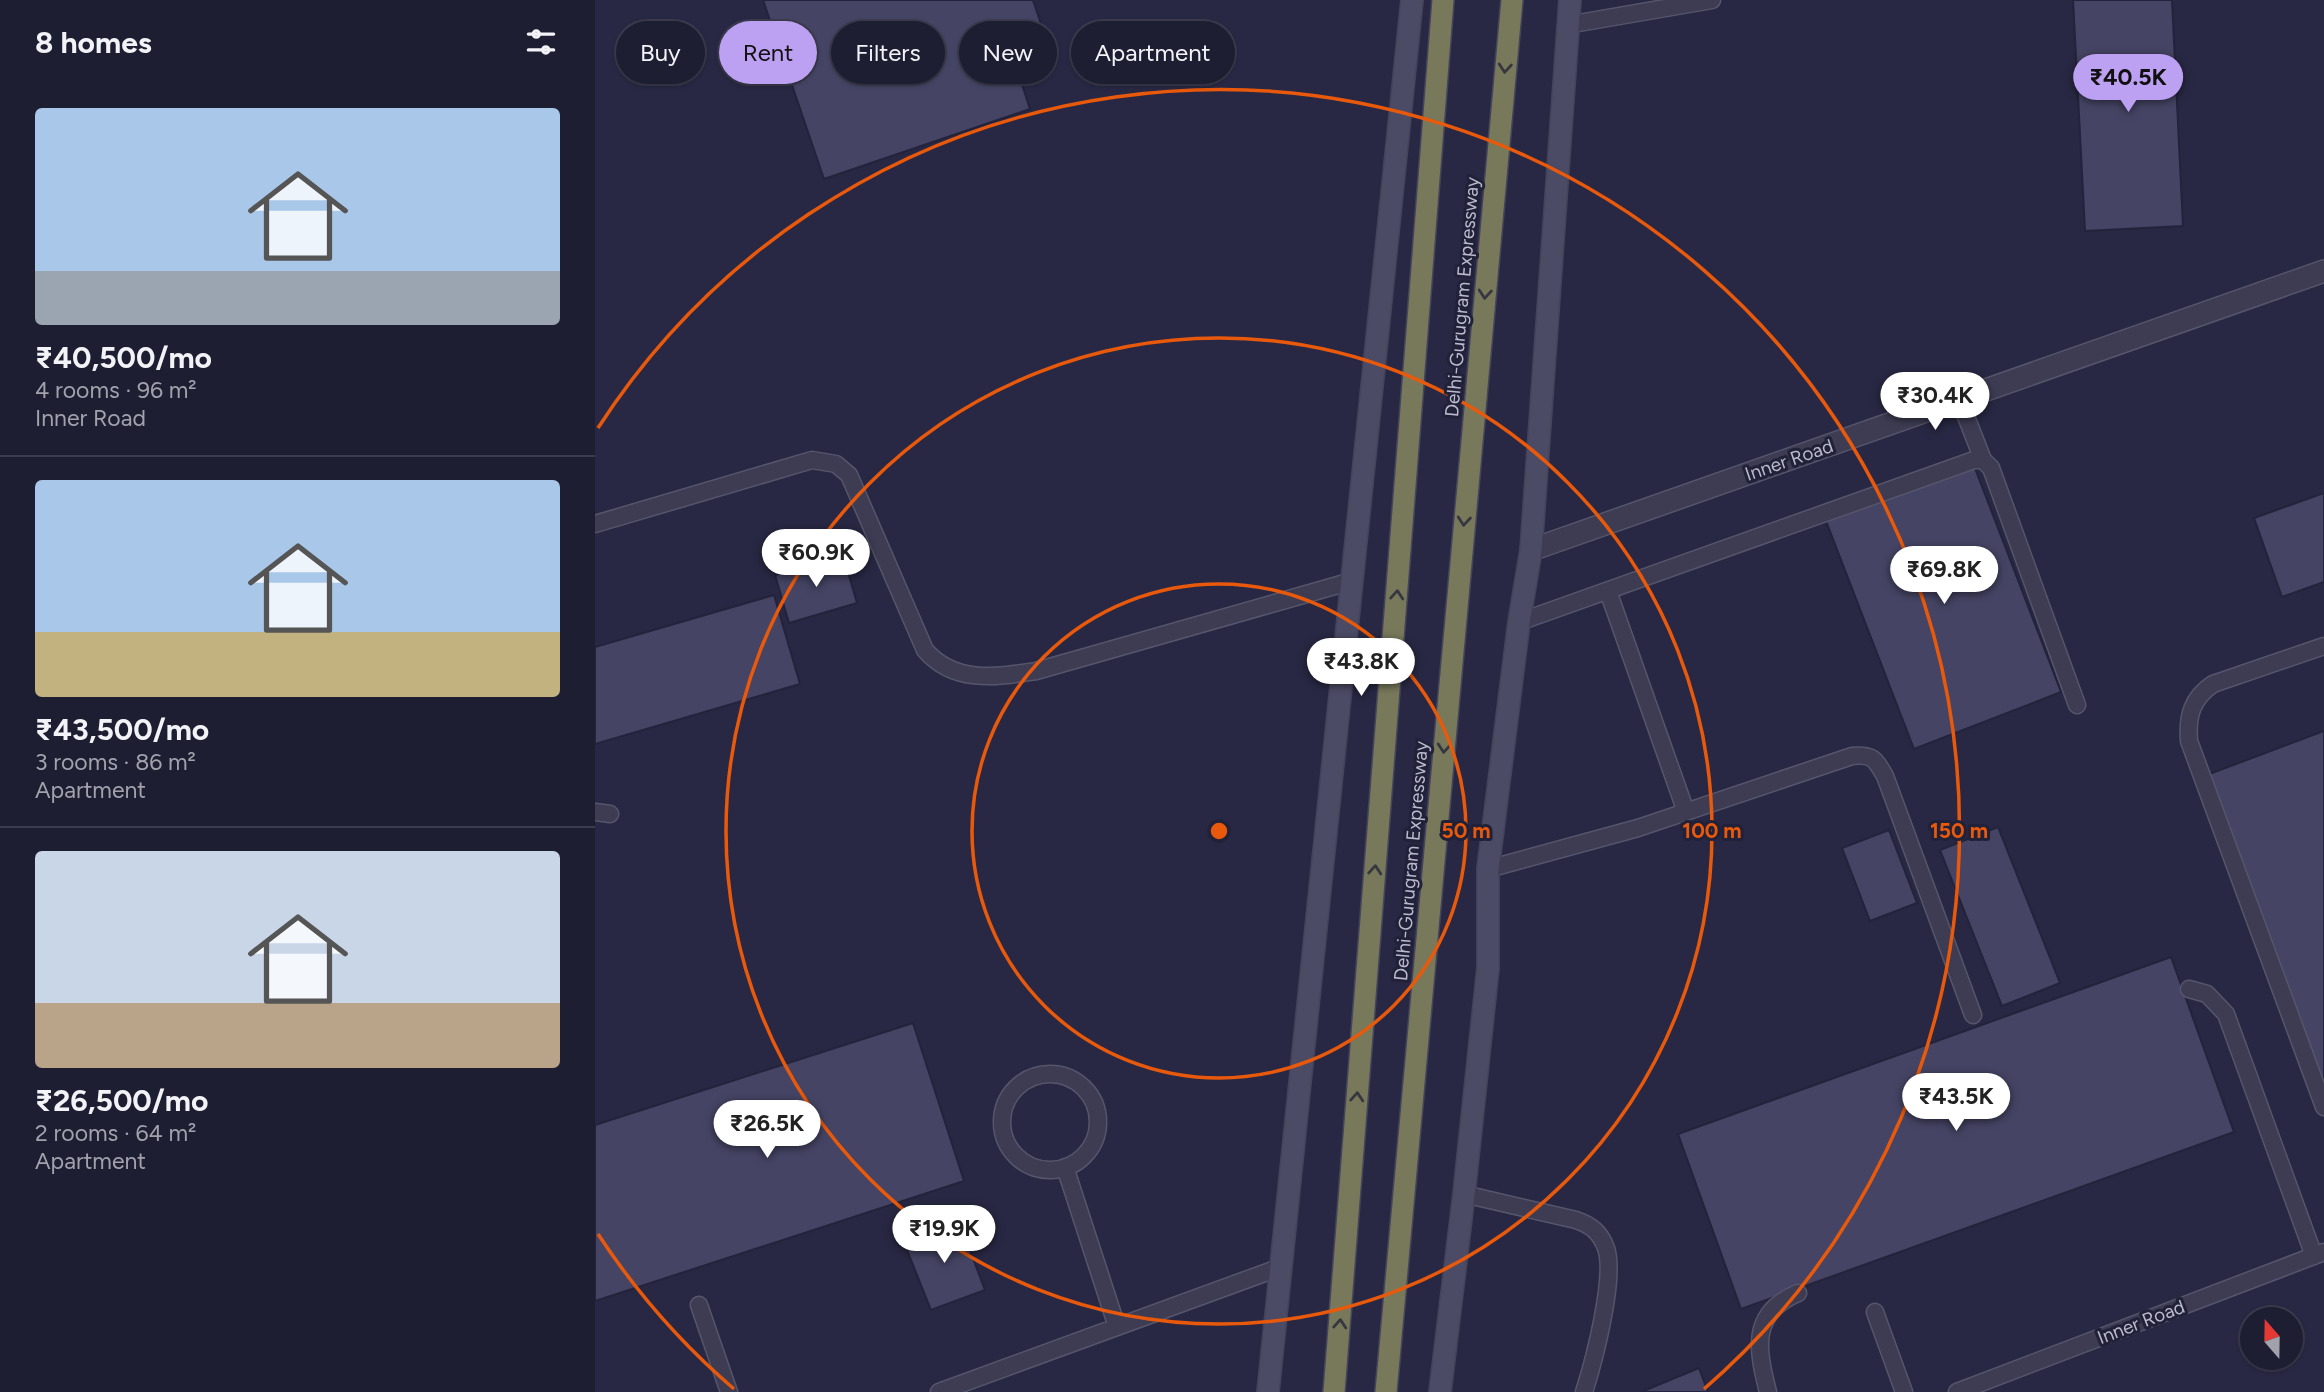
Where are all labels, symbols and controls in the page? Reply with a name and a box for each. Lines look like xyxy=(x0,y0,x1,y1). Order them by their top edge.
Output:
chip: Buy xyxy=(616,21,705,84)
chip: Rent xyxy=(719,21,817,84)
chip: Filters xyxy=(831,21,945,84)
chip: New xyxy=(959,21,1057,84)
chip: Apartment xyxy=(1071,21,1235,84)
icon: filters xyxy=(522,23,560,61)
text: 8 homes xyxy=(35,24,152,61)
pin: ₹40.5K xyxy=(2071,54,2185,114)
one-way arrow xyxy=(1498,63,1513,74)
text: ₹40.5K xyxy=(2089,63,2167,91)
icon: home xyxy=(235,153,361,279)
street label: Delhi-Gurugram Expressway xyxy=(1440,176,1484,418)
one-way arrow xyxy=(1478,289,1493,300)
text: ₹40,500/mo xyxy=(35,339,212,376)
pin: ₹30.4K xyxy=(1878,372,1992,432)
text: 4 rooms · 96 m² xyxy=(35,376,197,404)
text: ₹30.4K xyxy=(1896,381,1974,409)
text: Inner Road xyxy=(35,404,146,432)
street label: Inner Road xyxy=(1742,434,1836,486)
one-way arrow xyxy=(1457,516,1472,527)
icon: home xyxy=(235,525,361,651)
pin: ₹60.9K xyxy=(759,530,873,589)
text: ₹60.9K xyxy=(778,538,854,566)
pin: ₹69.8K xyxy=(1887,546,2001,606)
text: ₹69.8K xyxy=(1906,555,1982,583)
one-way arrow xyxy=(1389,589,1404,600)
pin: ₹43.8K xyxy=(1304,638,1418,698)
text: ₹43.8K xyxy=(1323,647,1399,675)
text: ₹43,500/mo xyxy=(35,711,209,748)
street label: Delhi-Gurugram Expressway xyxy=(1389,740,1433,982)
one-way arrow xyxy=(1437,742,1452,753)
text: 3 rooms · 86 m² xyxy=(35,748,196,776)
text: Apartment xyxy=(35,776,146,804)
text: 50 m xyxy=(1441,818,1491,843)
text: 100 m xyxy=(1682,818,1742,843)
text: 150 m xyxy=(1930,818,1988,843)
centre of rings xyxy=(1207,819,1231,843)
one-way arrow xyxy=(1367,865,1382,876)
icon: home xyxy=(235,896,361,1022)
pin: ₹43.5K xyxy=(1899,1074,2013,1133)
text: ₹26,500/mo xyxy=(35,1082,208,1119)
text: ₹43.5K xyxy=(1918,1082,1994,1110)
one-way arrow xyxy=(1349,1091,1364,1102)
pin: ₹26.5K xyxy=(710,1100,824,1160)
text: ₹26.5K xyxy=(730,1109,804,1137)
text: 2 rooms · 64 m² xyxy=(35,1119,196,1147)
text: Apartment xyxy=(35,1147,146,1175)
pin: ₹19.9K xyxy=(887,1206,1001,1265)
text: ₹19.9K xyxy=(908,1214,980,1242)
street label: Inner Road xyxy=(2094,1295,2188,1349)
north arrow xyxy=(2240,1307,2303,1370)
map controls xyxy=(2240,1307,2303,1370)
one-way arrow xyxy=(1332,1318,1347,1329)

